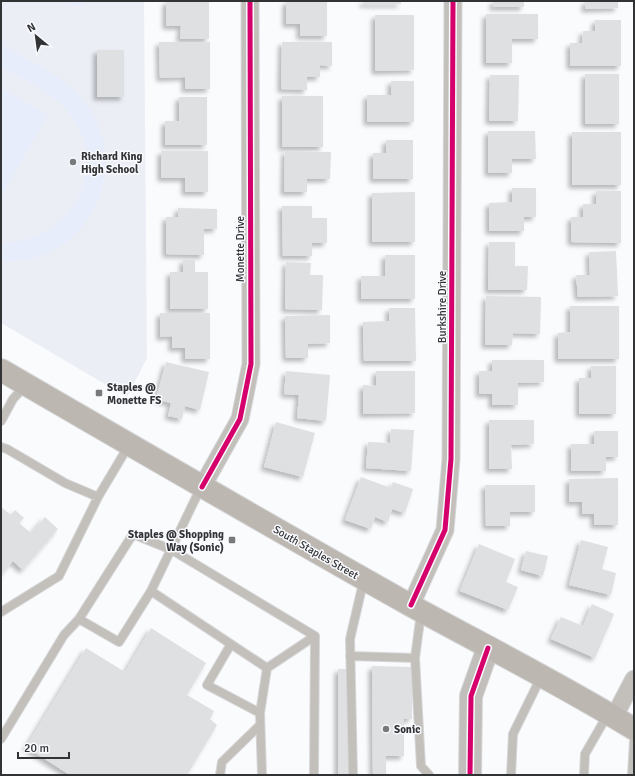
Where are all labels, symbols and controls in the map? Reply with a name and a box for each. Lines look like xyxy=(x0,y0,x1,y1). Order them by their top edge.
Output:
north arrow xyxy=(16,16,56,56)
text: N xyxy=(25,20,38,35)
place label: Richard King High School xyxy=(81,150,143,176)
marker: Richard King High School xyxy=(68,157,78,167)
street label: Monette Drive xyxy=(234,216,247,282)
street label: Burkshire Drive xyxy=(436,271,449,343)
place label: Staples @ Monette FS xyxy=(107,381,161,407)
marker: Staples @ Monette FS xyxy=(94,388,104,398)
street label: South Staples Street xyxy=(271,523,361,582)
place label: Staples @ Shopping Way (Sonic) xyxy=(128,528,224,554)
marker: Staples @ Shopping Way (Sonic) xyxy=(227,535,237,545)
place label: Sonic xyxy=(394,723,420,736)
marker: Sonic xyxy=(381,724,391,734)
scale bar xyxy=(18,734,69,760)
text: 20 m xyxy=(24,741,49,756)

